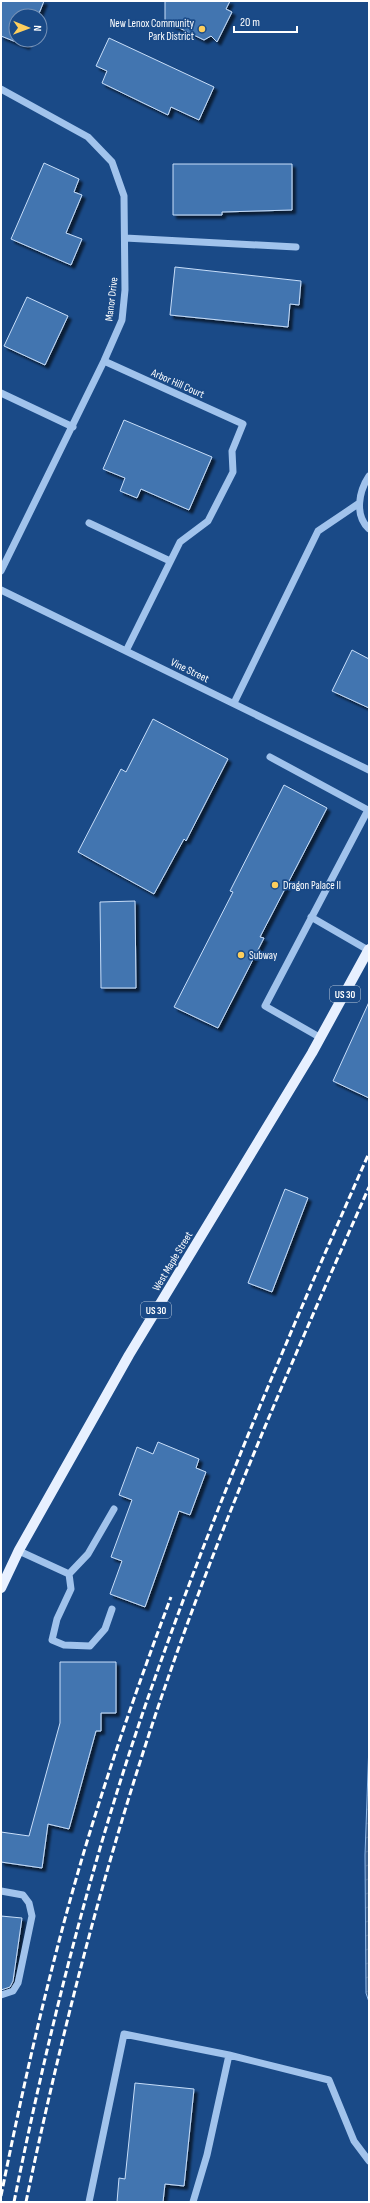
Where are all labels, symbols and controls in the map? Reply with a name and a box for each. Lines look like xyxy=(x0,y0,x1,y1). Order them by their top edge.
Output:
north arrow xyxy=(8,8,48,48)
scale bar xyxy=(234,8,297,34)
text: 20 m xyxy=(240,15,260,30)
place label: New Lenox Community Park District xyxy=(110,17,195,43)
marker: New Lenox Community Park District xyxy=(197,24,207,34)
text: N xyxy=(31,25,44,31)
street label: Manor Drive xyxy=(102,276,121,322)
street label: Arbor Hill Court xyxy=(148,366,207,401)
street label: Vine Street xyxy=(168,656,212,686)
place label: Dragon Palace II xyxy=(283,879,341,892)
marker: Dragon Palace II xyxy=(270,880,280,890)
place label: Subway xyxy=(249,949,278,962)
marker: Subway xyxy=(236,950,246,960)
road number: US 30 xyxy=(330,986,360,1002)
street label: West Maple Street xyxy=(150,1229,196,1293)
road number: US 30 xyxy=(141,1302,171,1318)

